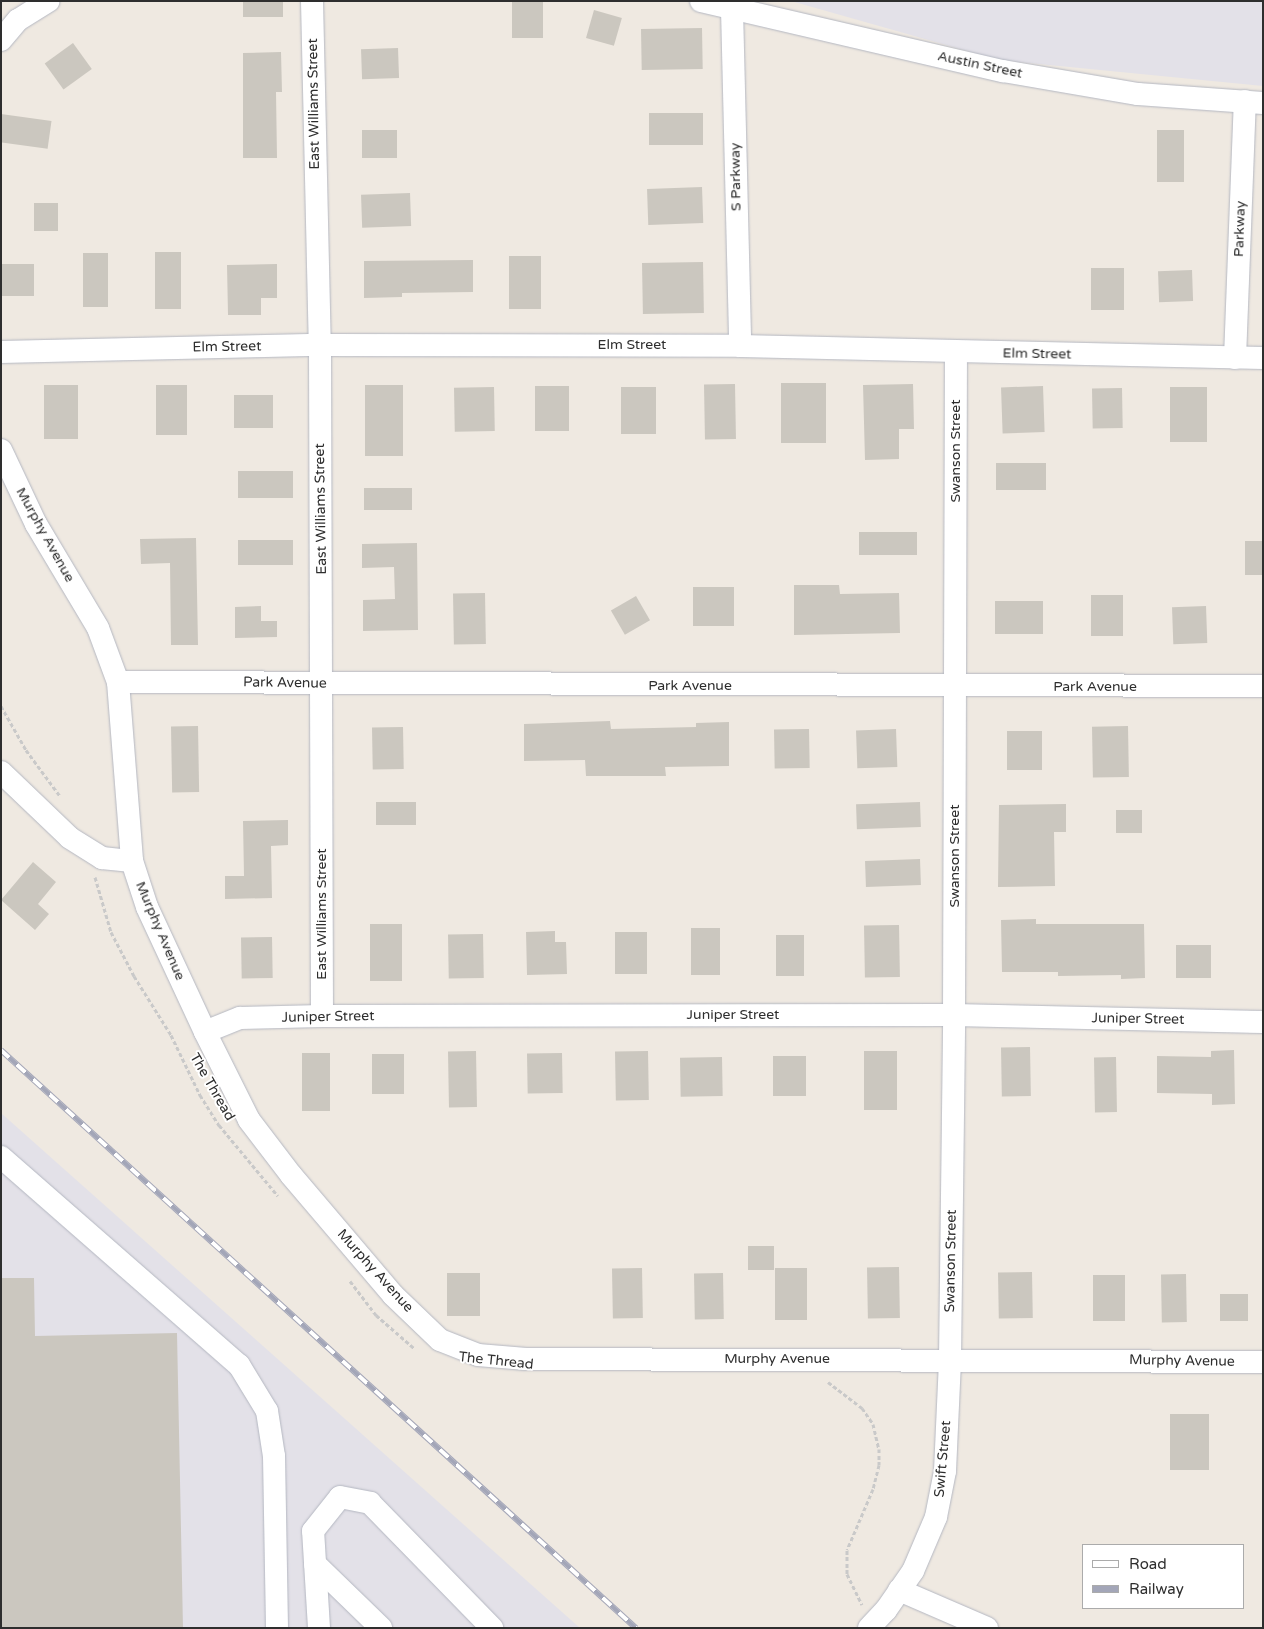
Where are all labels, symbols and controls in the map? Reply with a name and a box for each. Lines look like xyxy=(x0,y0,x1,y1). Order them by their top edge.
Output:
street label: East Williams Street xyxy=(304,38,324,170)
street label: Austin Street xyxy=(936,48,1024,82)
street label: S Parkway xyxy=(727,143,745,211)
street label: Parkway xyxy=(1231,201,1249,257)
street label: Elm Street xyxy=(598,337,666,353)
street label: Elm Street xyxy=(192,338,262,356)
street label: Elm Street xyxy=(1002,345,1072,363)
street label: Swanson Street xyxy=(948,400,964,502)
street label: East Williams Street xyxy=(311,443,331,575)
street label: Murphy Avenue xyxy=(12,485,78,585)
street label: Park Avenue xyxy=(243,674,327,692)
street label: Park Avenue xyxy=(648,678,732,694)
street label: Park Avenue xyxy=(1053,679,1137,695)
street label: Swanson Street xyxy=(947,805,963,907)
street label: East Williams Street xyxy=(314,848,330,980)
street label: Murphy Avenue xyxy=(132,879,188,983)
street label: Juniper Street xyxy=(687,1007,779,1023)
street label: Juniper Street xyxy=(281,1008,375,1026)
street label: Juniper Street xyxy=(1091,1010,1185,1028)
street label: The Thread xyxy=(186,1050,238,1124)
street label: Swanson Street xyxy=(942,1209,960,1313)
street label: Murphy Avenue xyxy=(333,1226,417,1316)
street label: The Thread xyxy=(458,1349,534,1373)
street label: Murphy Avenue xyxy=(724,1351,830,1367)
street label: Murphy Avenue xyxy=(1129,1352,1235,1370)
street label: Swift Street xyxy=(931,1420,955,1498)
legend xyxy=(1082,1544,1244,1609)
text: Road xyxy=(1129,1555,1167,1573)
text: Railway xyxy=(1129,1580,1184,1598)

